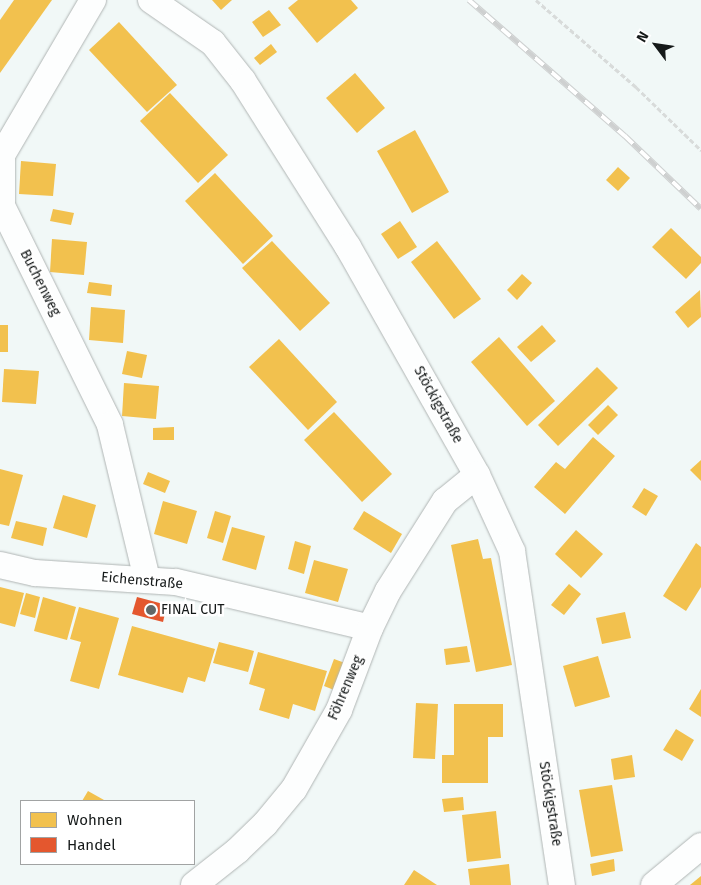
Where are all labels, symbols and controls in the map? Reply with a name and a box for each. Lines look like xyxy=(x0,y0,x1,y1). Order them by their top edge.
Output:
north arrow xyxy=(631,20,681,70)
text: N xyxy=(633,29,652,45)
street label: Buchenweg xyxy=(16,247,64,319)
street label: Stöckigstraße xyxy=(410,363,466,447)
street label: Eichenstraße xyxy=(100,569,184,593)
place label: FINAL CUT xyxy=(161,602,224,618)
marker: FINAL CUT xyxy=(145,604,157,616)
street label: Föhrenweg xyxy=(325,653,367,723)
street label: Stöckigstraße xyxy=(535,760,565,848)
legend xyxy=(20,800,195,865)
text: Wohnen xyxy=(67,811,123,829)
text: Handel xyxy=(67,836,116,854)

